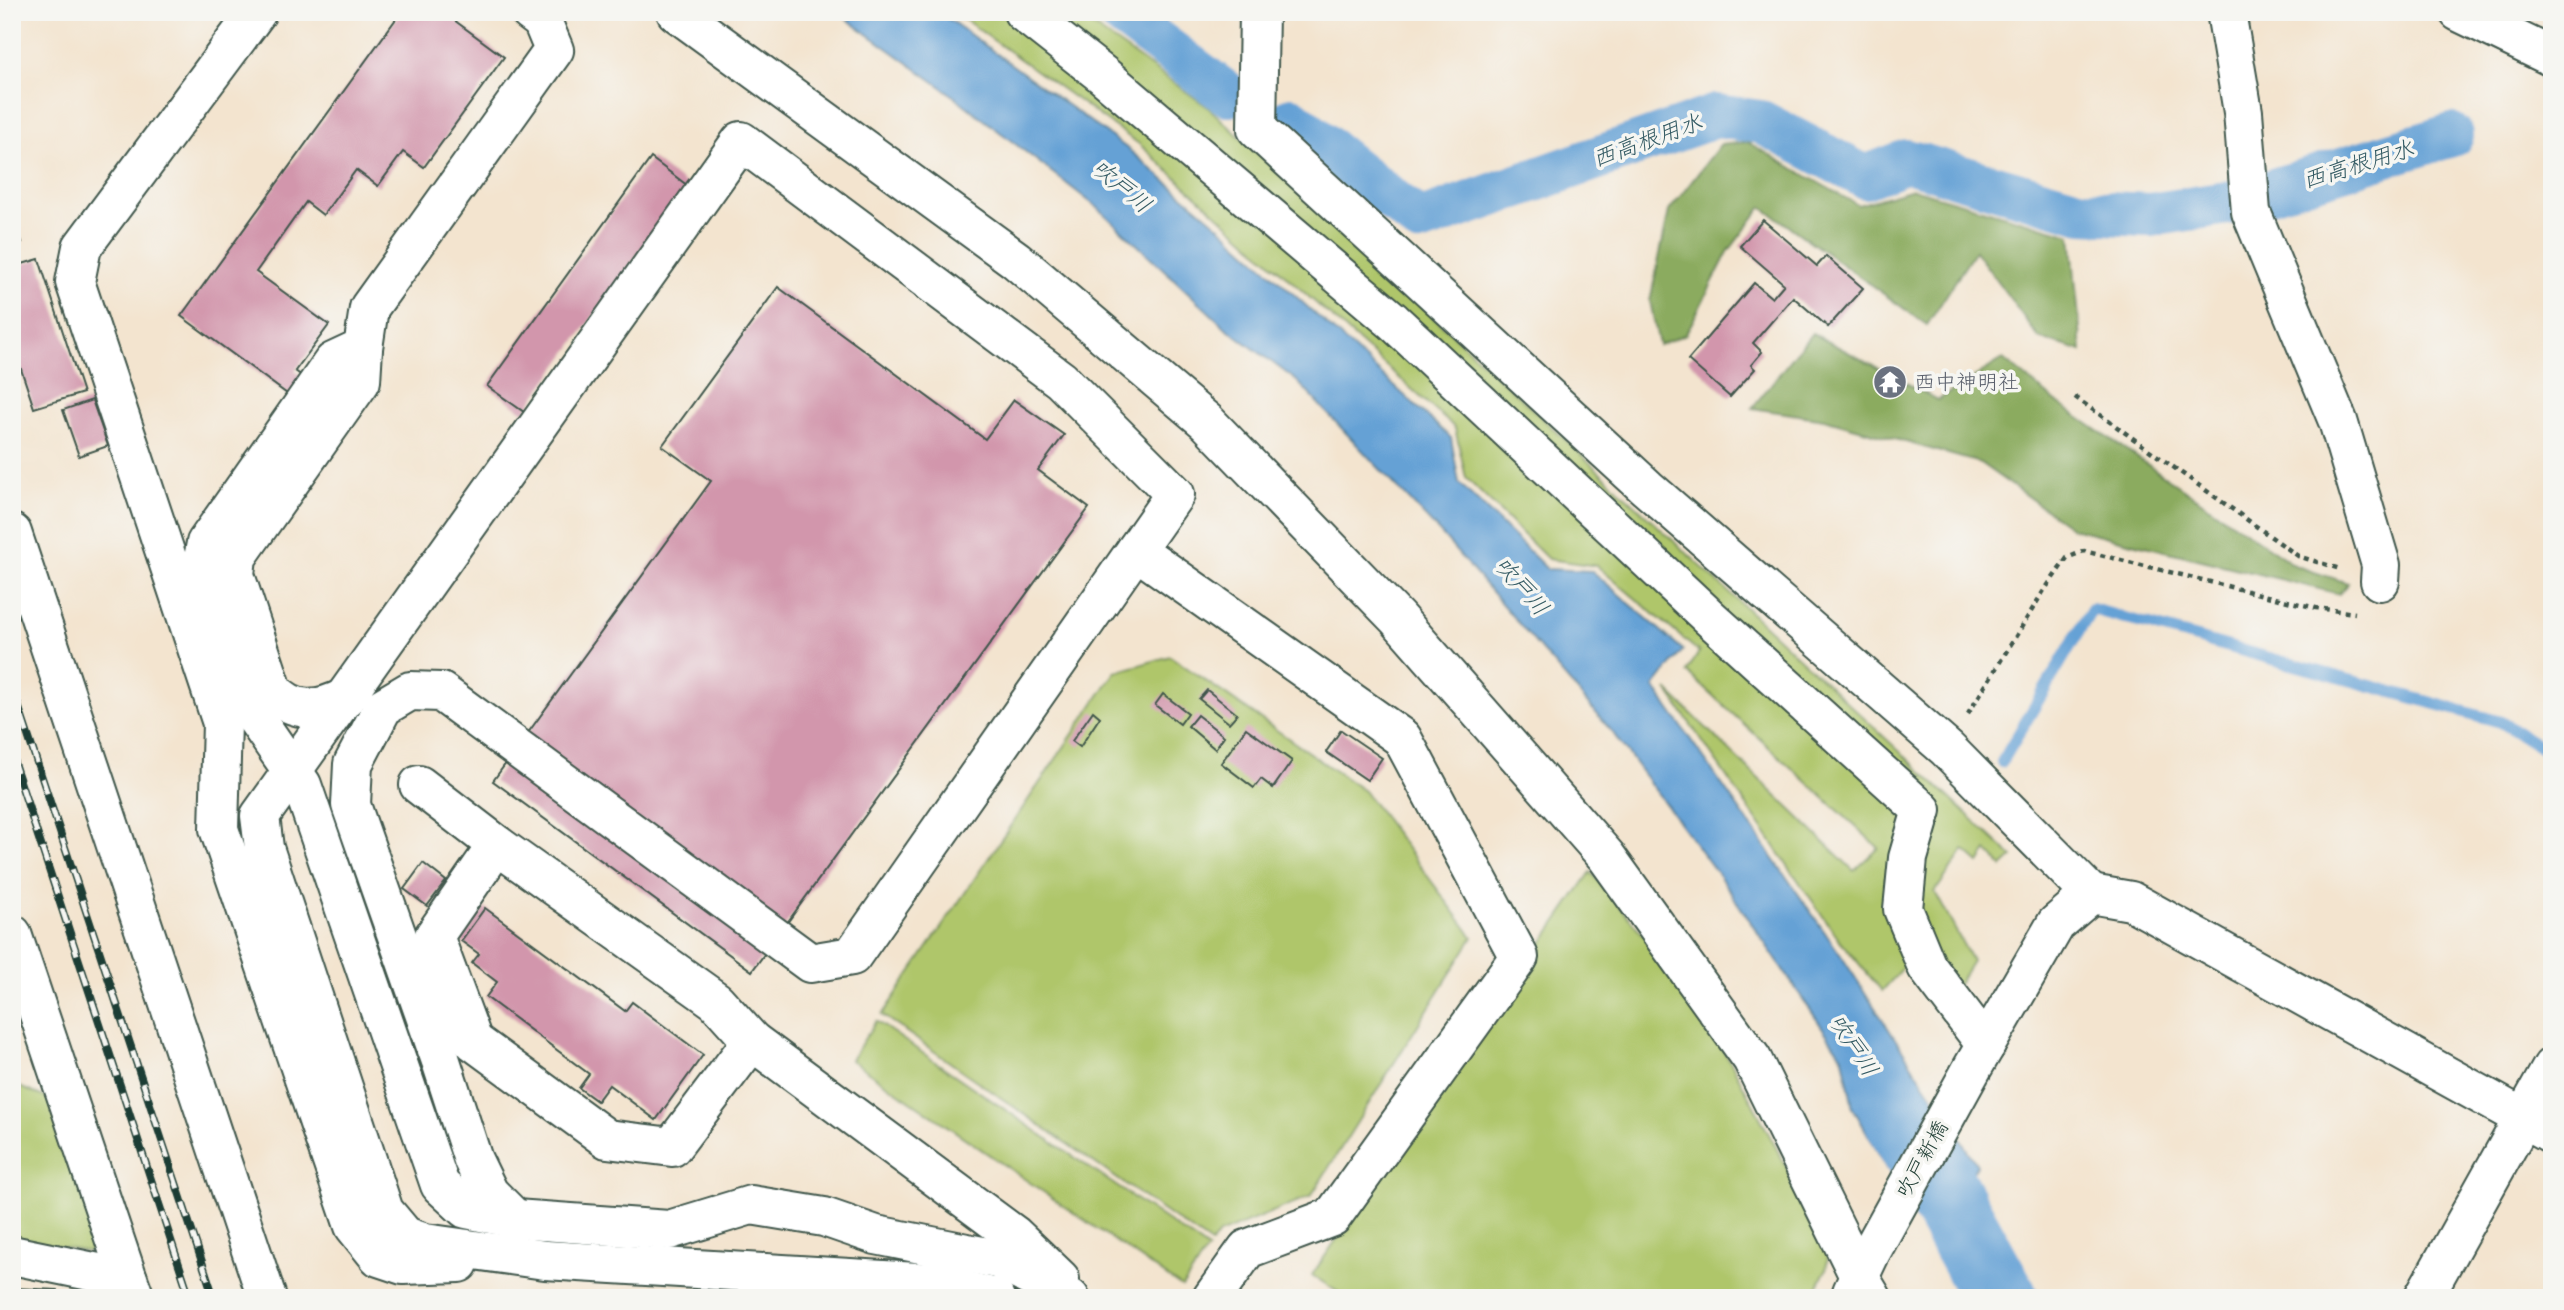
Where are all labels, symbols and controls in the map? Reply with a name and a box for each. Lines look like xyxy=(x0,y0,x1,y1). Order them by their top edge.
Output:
water label: 西高根用水 xyxy=(1588,106,1706,174)
water label: 西高根用水 xyxy=(2299,133,2417,195)
water label: 吹戸川 xyxy=(1086,152,1158,220)
temple icon: 西中神明社 xyxy=(1871,363,1909,401)
place label: 西中神明社 xyxy=(1914,368,2019,396)
water label: 吹戸川 xyxy=(1488,550,1556,622)
water label: 吹戸川 xyxy=(1823,1008,1885,1082)
street label: 吹戸新橋 xyxy=(1889,1115,1955,1203)

